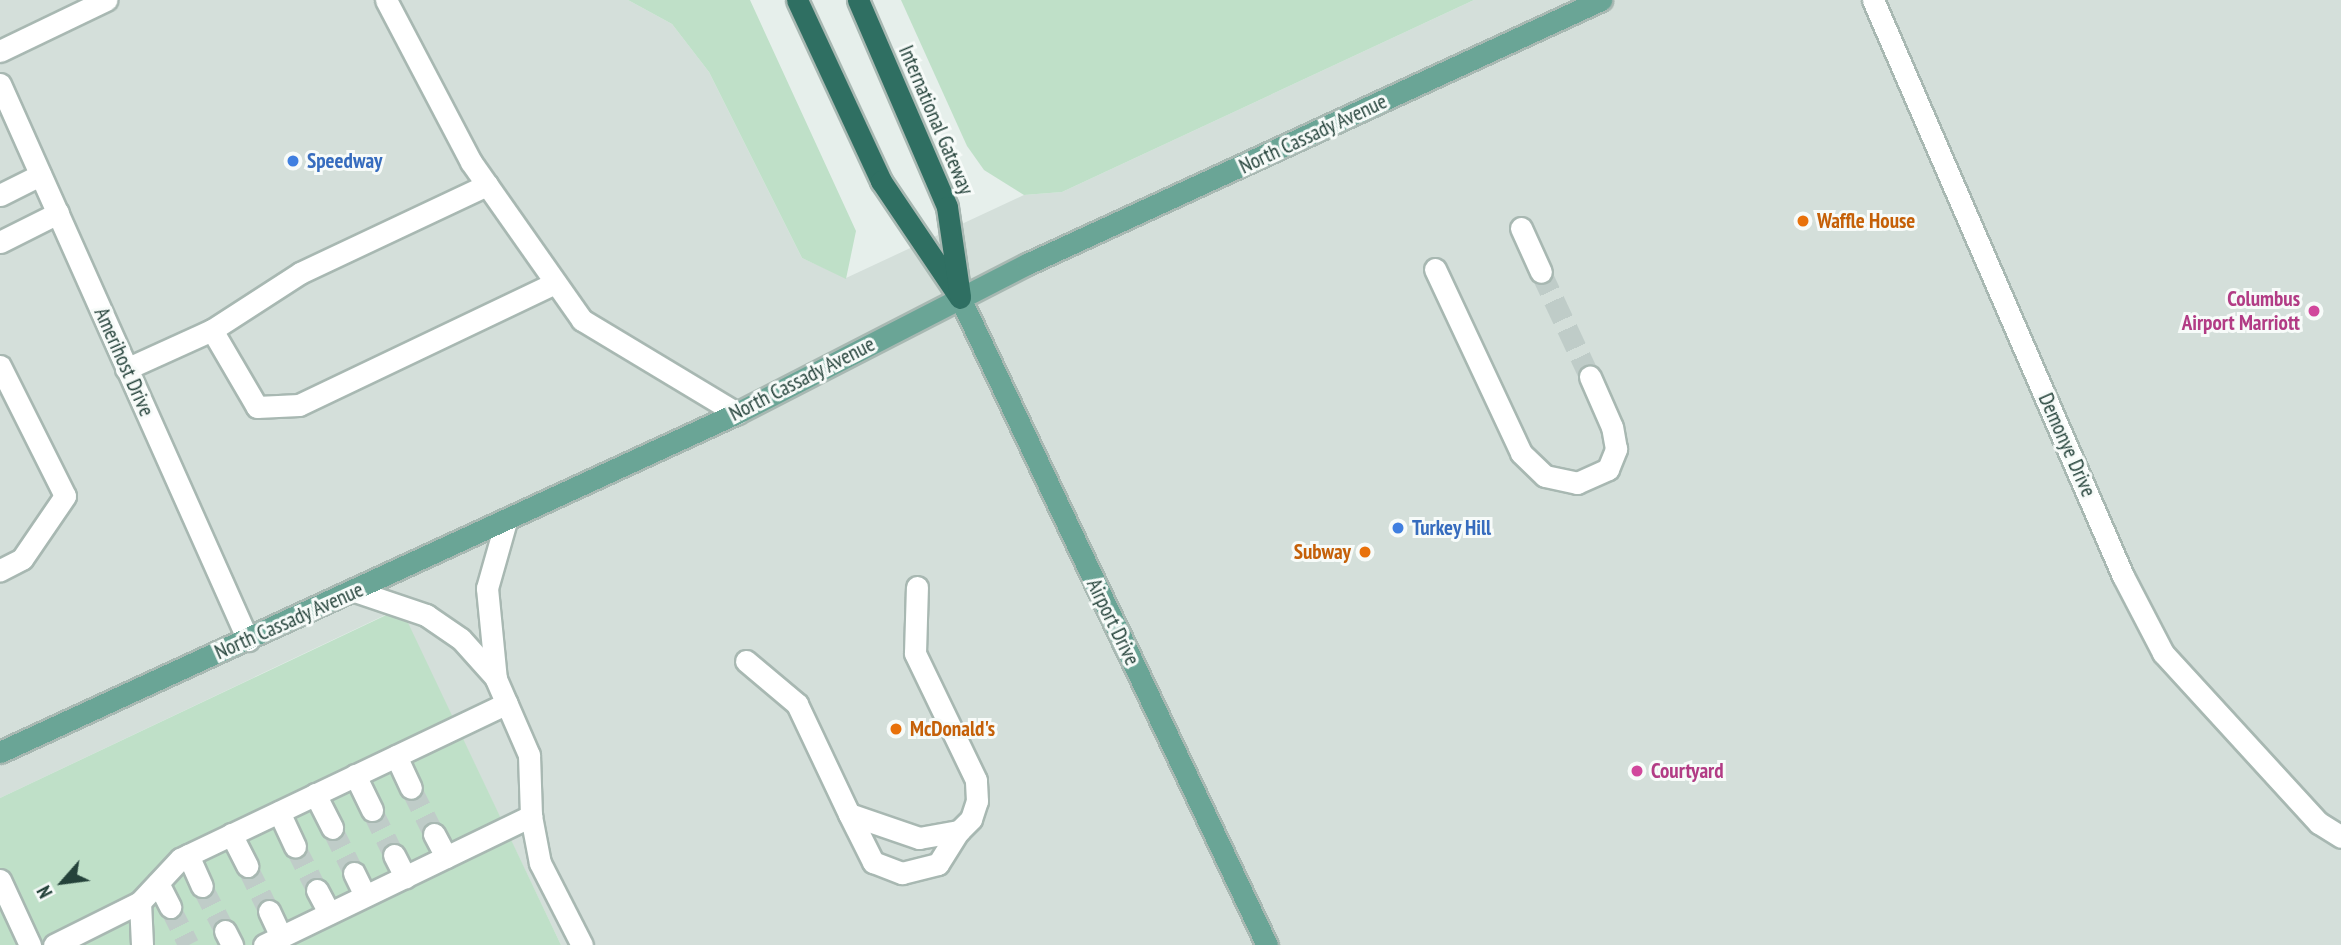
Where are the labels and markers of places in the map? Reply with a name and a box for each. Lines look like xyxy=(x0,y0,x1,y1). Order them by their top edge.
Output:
place label: Speedway xyxy=(307,148,383,174)
marker: Speedway xyxy=(285,153,301,169)
place label: Waffle House xyxy=(1817,208,1915,234)
marker: Waffle House xyxy=(1795,213,1811,229)
place label: Columbus Airport Marriott xyxy=(2182,286,2300,336)
marker: Columbus Airport Marriott xyxy=(2306,303,2322,319)
place label: Turkey Hill xyxy=(1412,515,1492,541)
marker: Turkey Hill xyxy=(1390,520,1406,536)
place label: Subway xyxy=(1294,539,1351,565)
marker: Subway xyxy=(1357,544,1373,560)
place label: McDonald's xyxy=(910,716,995,742)
marker: McDonald's xyxy=(888,721,904,737)
place label: Courtyard xyxy=(1651,758,1724,784)
marker: Courtyard xyxy=(1629,763,1645,779)

